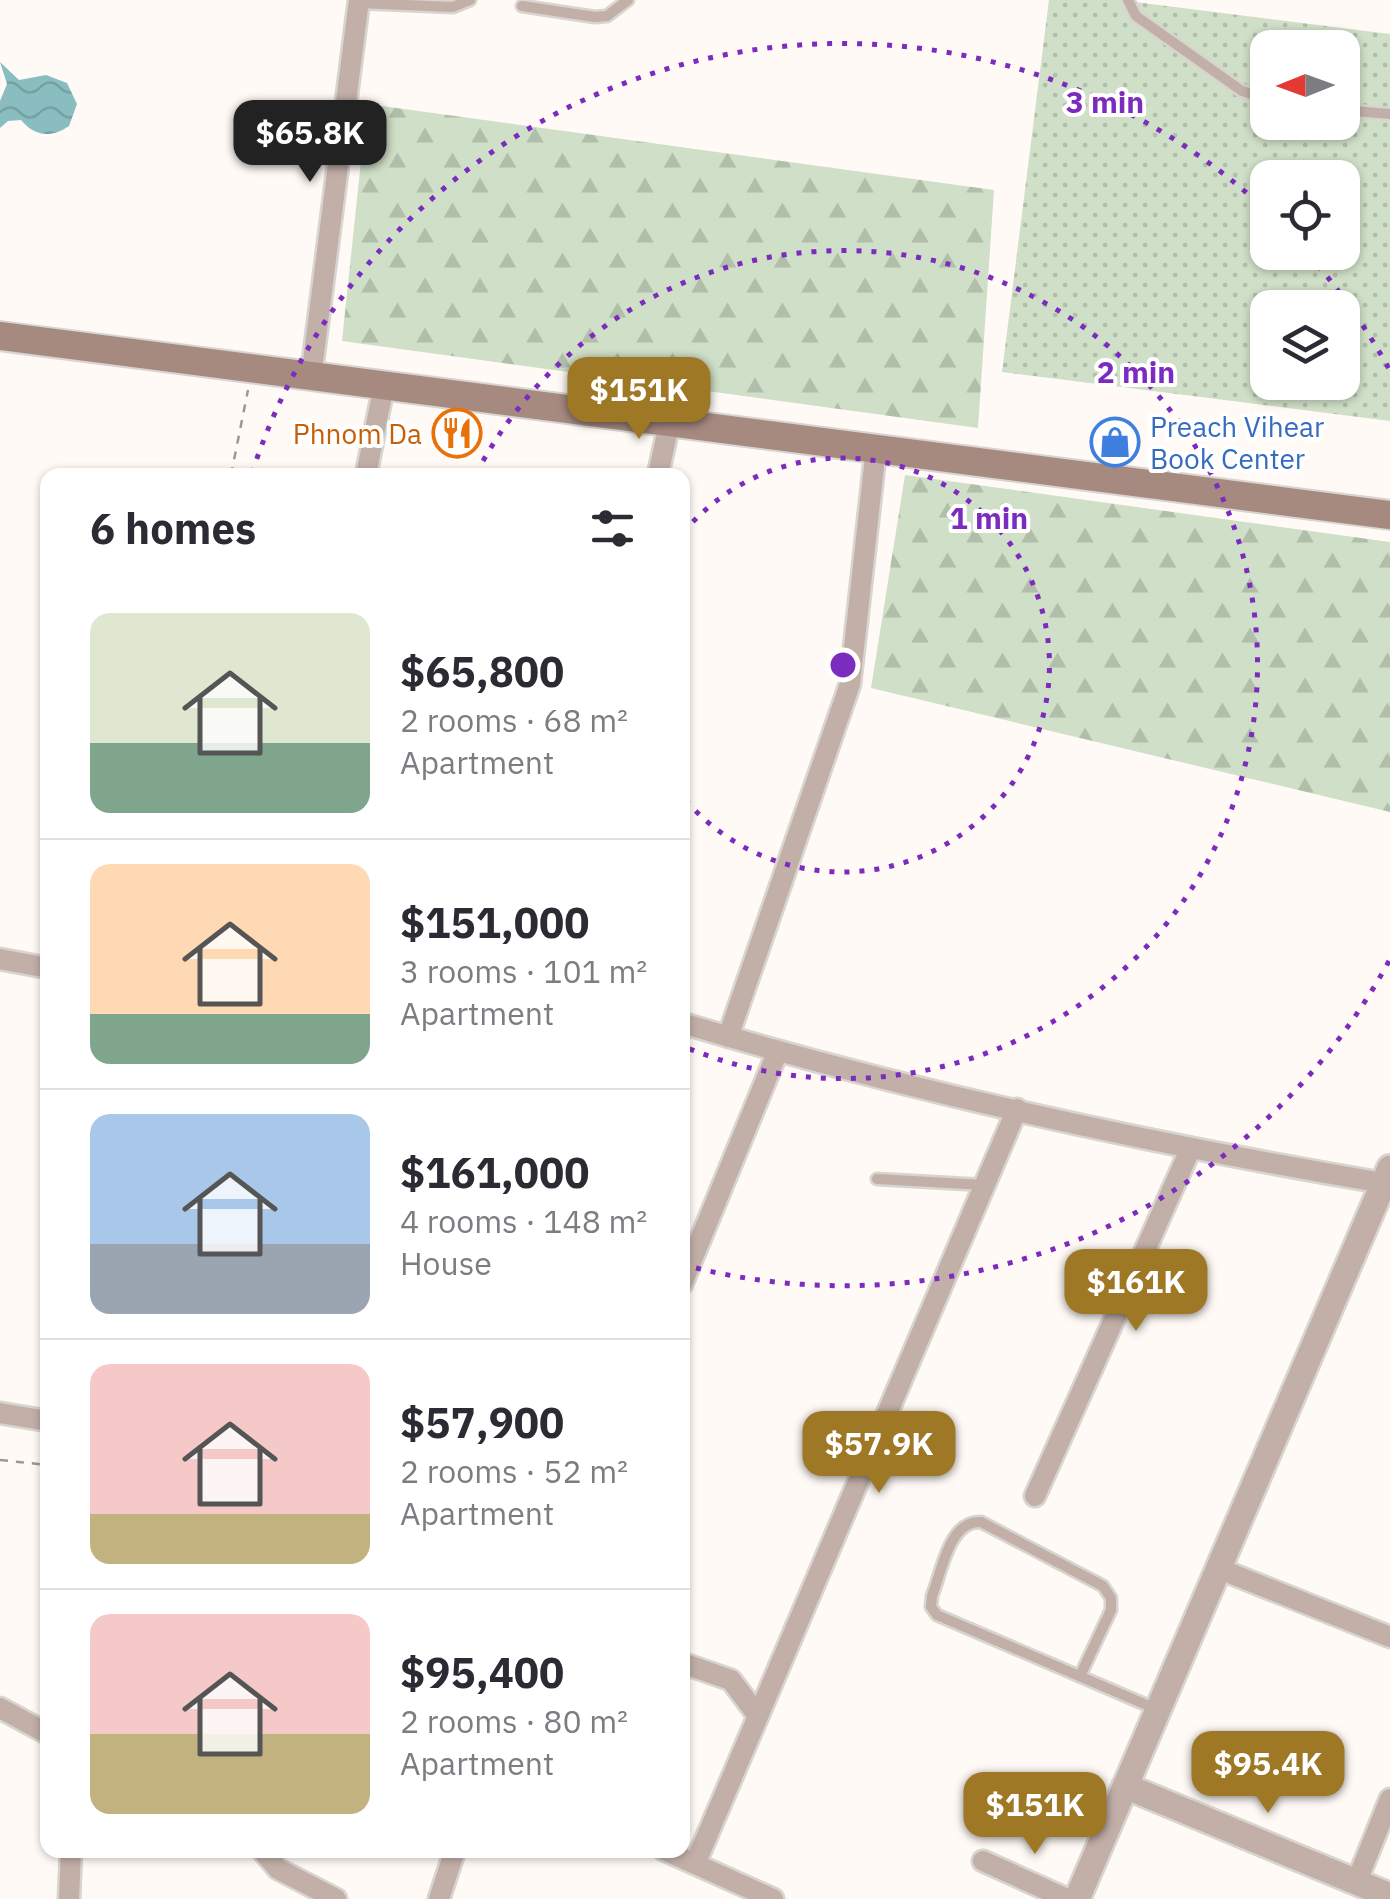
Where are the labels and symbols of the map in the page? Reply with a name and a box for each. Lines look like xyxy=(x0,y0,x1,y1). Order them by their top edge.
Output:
north arrow xyxy=(1250,30,1360,140)
text: 3 min xyxy=(1066,82,1144,121)
pin: $65.8K xyxy=(229,100,391,185)
text: 2 min xyxy=(1097,352,1175,391)
pin: $151K xyxy=(569,357,709,442)
restaurant icon: Phnom Da xyxy=(431,407,483,459)
place label: Preach Vihear Book Center xyxy=(1150,408,1324,477)
place label: Phnom Da xyxy=(293,415,422,452)
shop icon: Preach Vihear Book Center xyxy=(1089,416,1141,468)
text: 1 min xyxy=(950,498,1028,537)
centre of rings xyxy=(825,647,861,683)
pin: $161K xyxy=(1066,1249,1206,1334)
pin: $57.9K xyxy=(798,1411,960,1496)
pin: $95.4K xyxy=(1187,1731,1349,1816)
pin: $151K xyxy=(965,1772,1105,1857)

